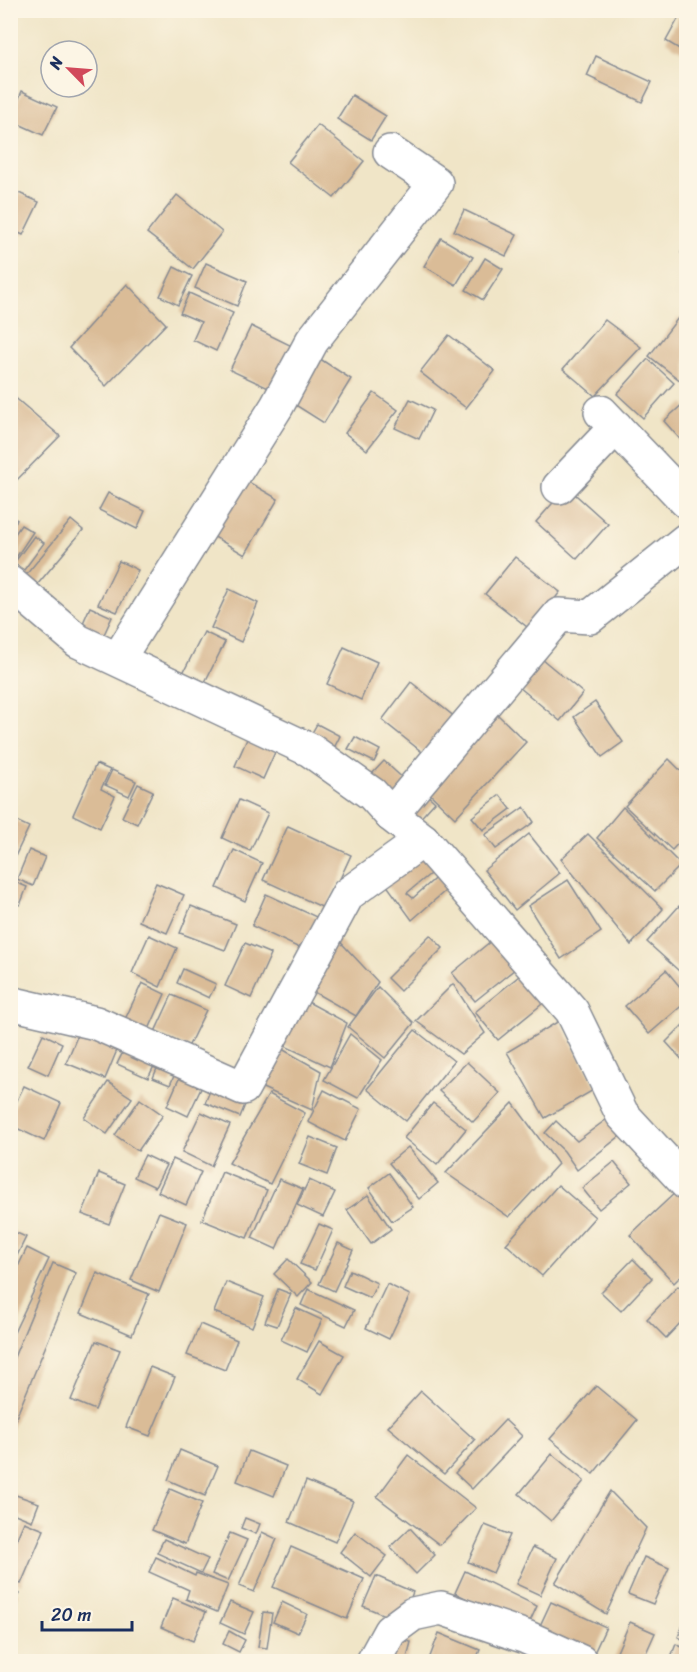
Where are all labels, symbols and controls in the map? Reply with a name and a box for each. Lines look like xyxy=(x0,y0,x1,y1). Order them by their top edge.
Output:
north arrow xyxy=(39,39,99,99)
text: N xyxy=(40,51,72,75)
scale bar xyxy=(42,1594,132,1632)
text: 20 m xyxy=(51,1599,91,1631)

